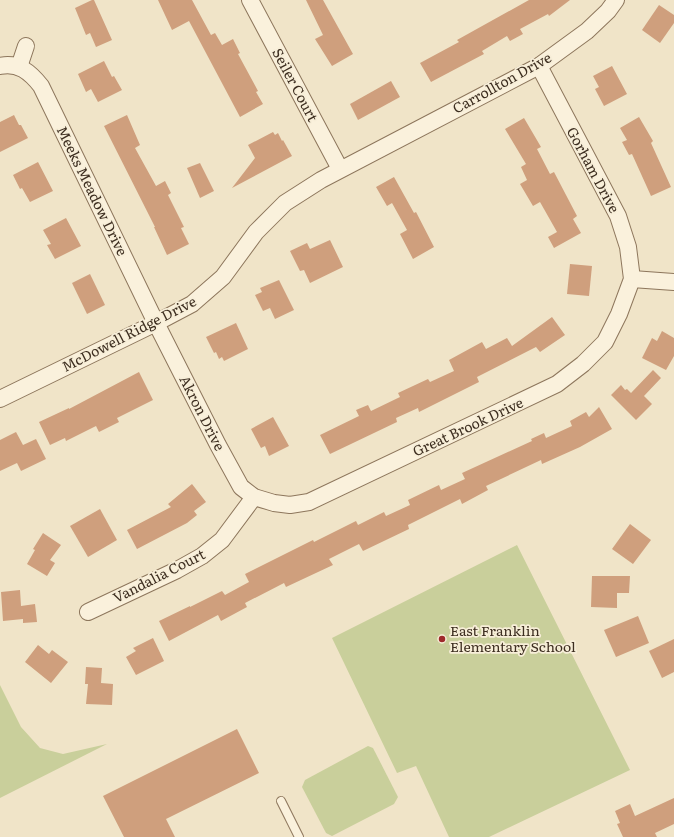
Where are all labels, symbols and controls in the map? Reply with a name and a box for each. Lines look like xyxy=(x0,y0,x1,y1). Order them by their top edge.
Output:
street label: Seiler Court xyxy=(268,44,324,125)
street label: Carrollton Drive xyxy=(449,47,554,118)
street label: Meeks Meadow Drive xyxy=(53,122,133,259)
street label: Gorham Drive xyxy=(563,123,625,216)
street label: McDowell Ridge Drive xyxy=(58,291,199,376)
street label: Akron Drive xyxy=(175,371,230,454)
street label: Great Brook Drive xyxy=(409,392,526,460)
street label: Vandalia Court xyxy=(109,543,208,607)
place label: East Franklin Elementary School xyxy=(450,620,576,656)
marker: East Franklin Elementary School xyxy=(437,634,447,644)

